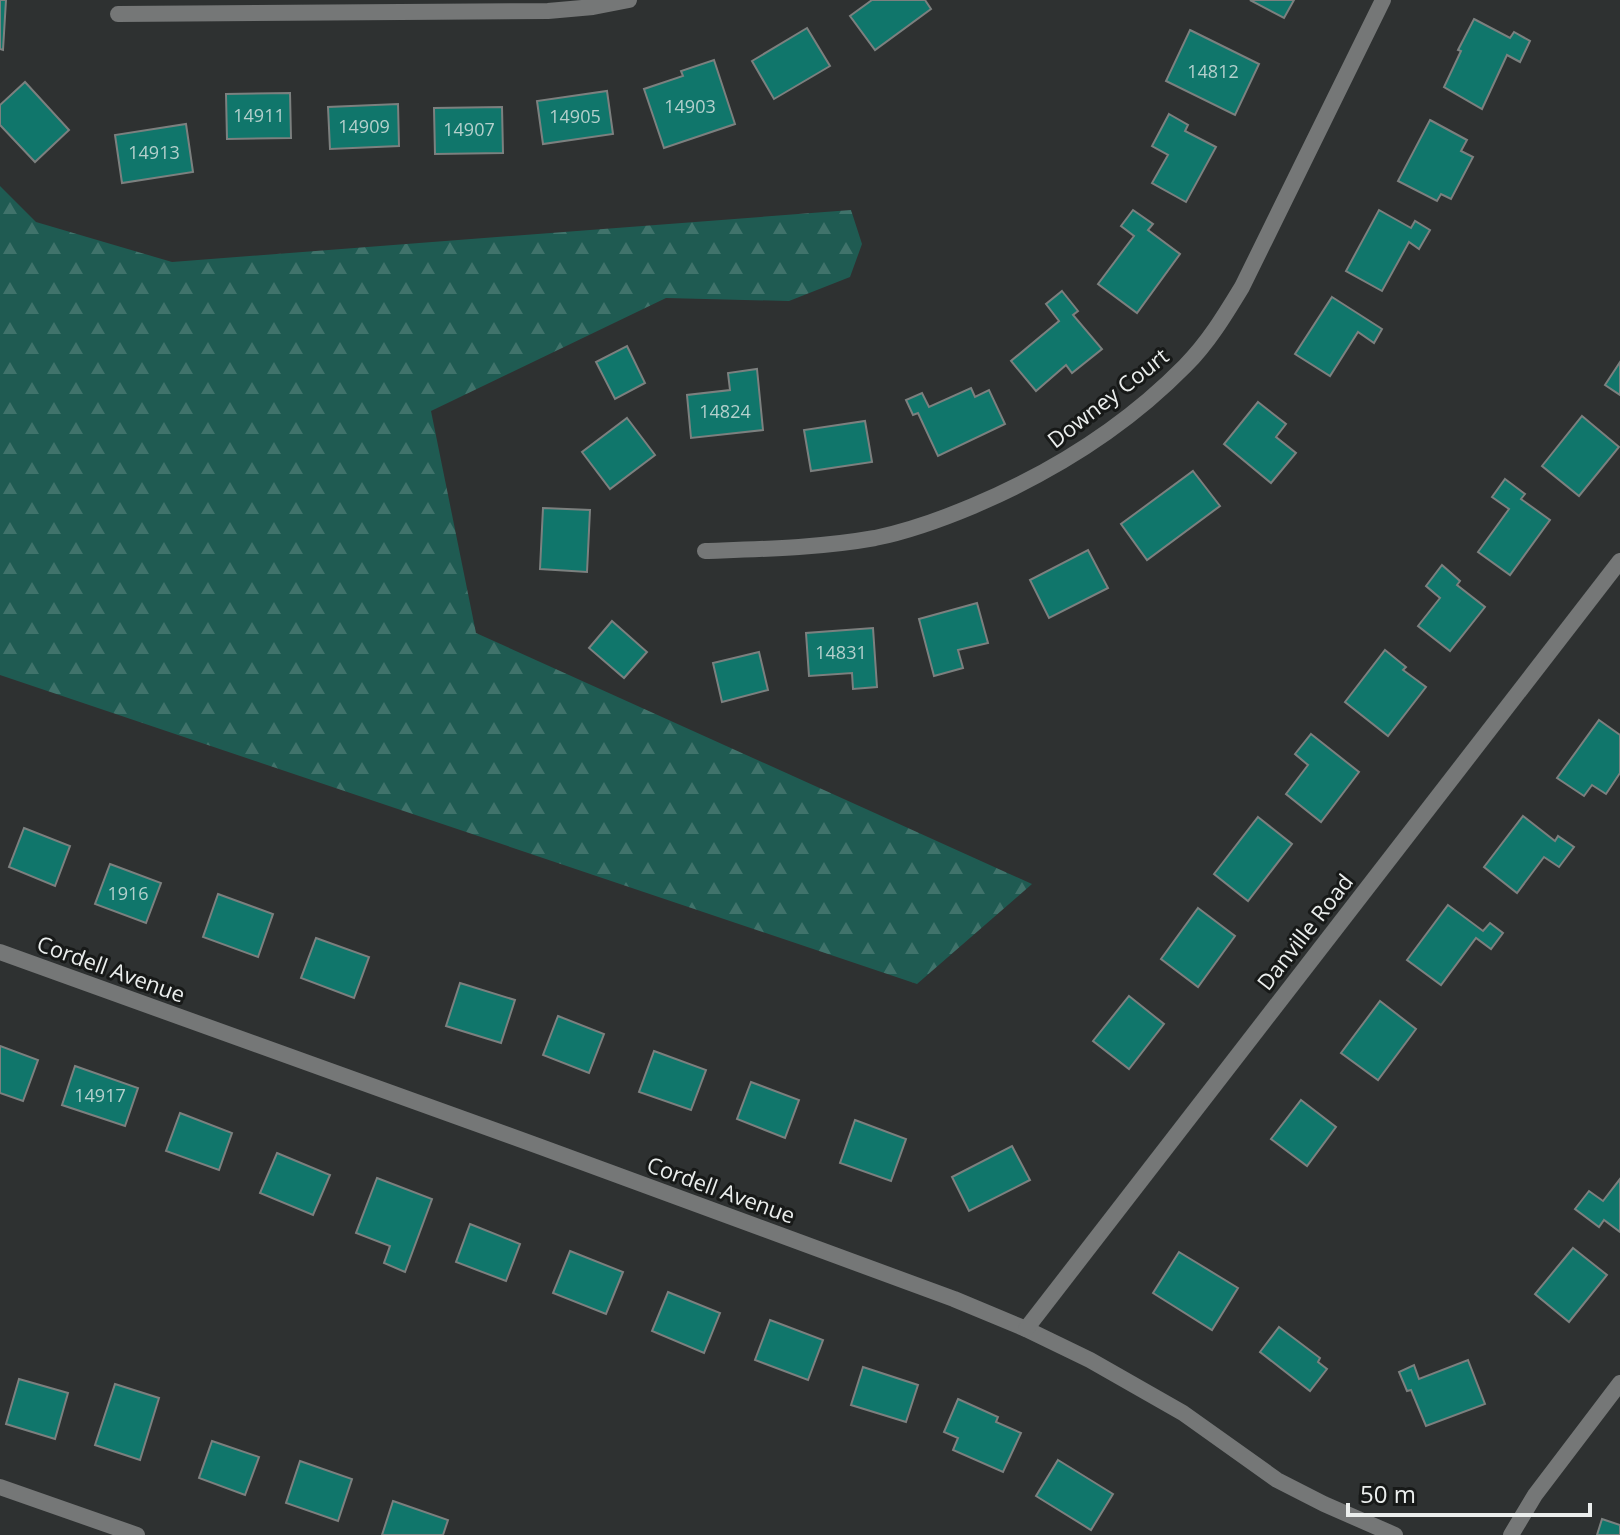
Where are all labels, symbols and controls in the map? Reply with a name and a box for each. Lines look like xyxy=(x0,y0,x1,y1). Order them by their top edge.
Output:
house number: 14812 xyxy=(1187,59,1239,83)
house number: 14903 xyxy=(664,94,716,118)
house number: 14911 xyxy=(233,103,285,127)
house number: 14905 xyxy=(549,104,601,128)
house number: 14909 xyxy=(338,114,390,138)
house number: 14907 xyxy=(443,117,495,141)
house number: 14913 xyxy=(128,140,180,164)
street label: Downey Court xyxy=(1041,340,1174,454)
house number: 14824 xyxy=(699,399,751,423)
house number: 14831 xyxy=(815,640,867,664)
street label: Danville Road xyxy=(1249,867,1359,996)
house number: 1916 xyxy=(107,881,149,905)
street label: Cordell Avenue xyxy=(33,927,189,1009)
house number: 14917 xyxy=(74,1083,126,1107)
street label: Cordell Avenue xyxy=(643,1148,799,1230)
scale bar xyxy=(1348,1467,1590,1517)
text: 50 m xyxy=(1360,1477,1416,1510)

